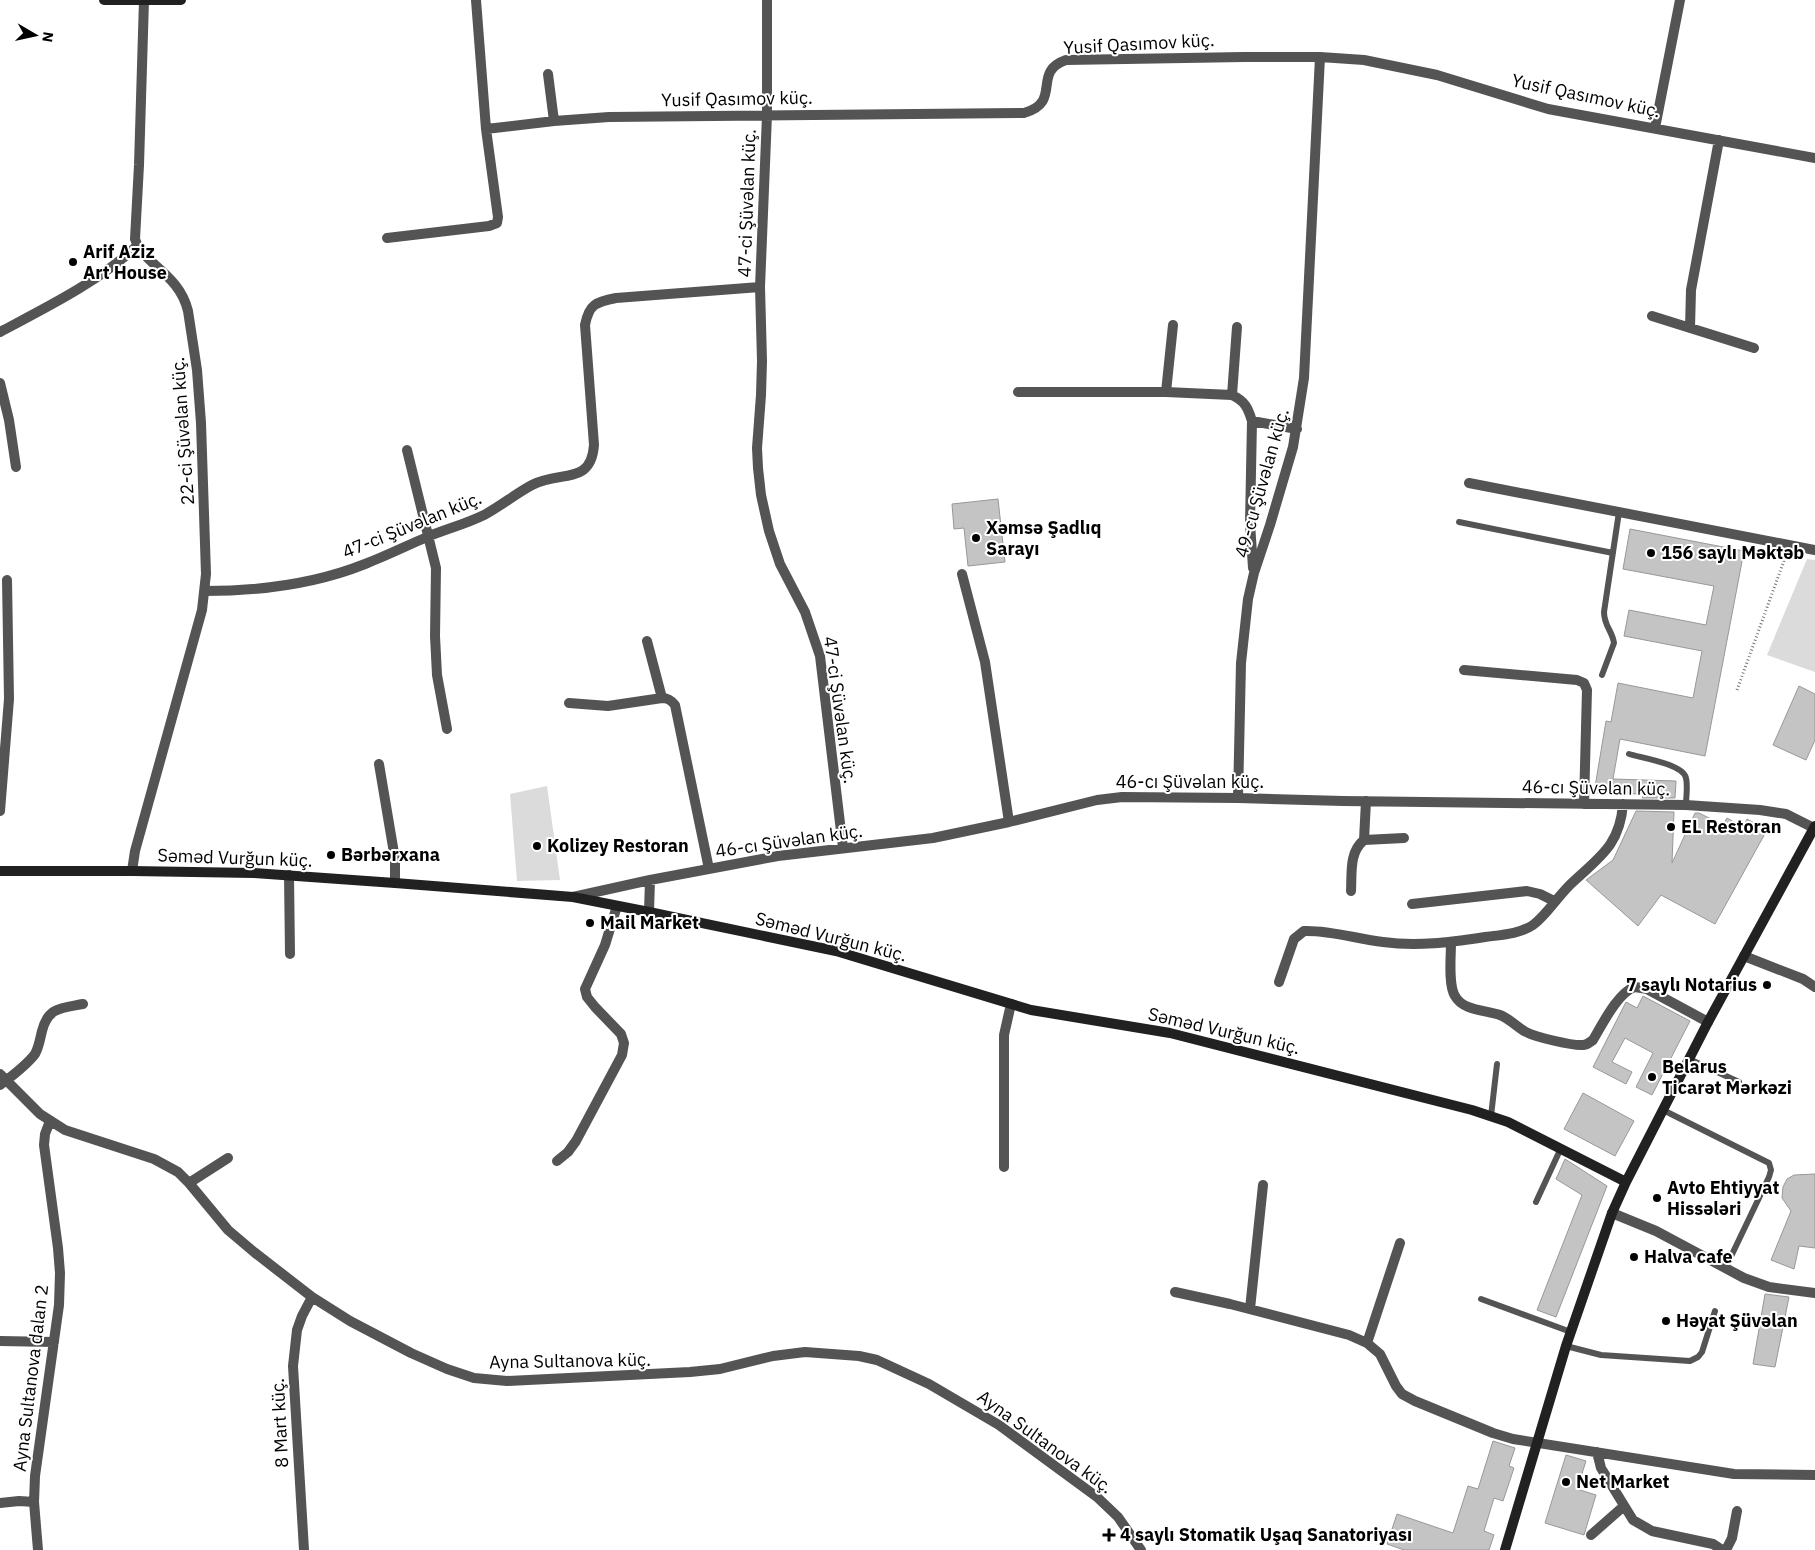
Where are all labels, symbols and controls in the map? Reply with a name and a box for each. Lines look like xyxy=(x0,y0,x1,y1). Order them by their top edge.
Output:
north arrow xyxy=(10,10,60,60)
street label: Yusif Qasımov küç. xyxy=(1063,28,1215,59)
text: N xyxy=(38,31,58,43)
street label: Yusif Qasımov küç. xyxy=(1510,69,1663,123)
street label: Yusif Qasımov küç. xyxy=(661,86,813,111)
street label: 47-ci Şüvəlan küç. xyxy=(732,128,761,278)
place label: Arif Aziz Art House xyxy=(83,240,167,284)
marker: Arif Aziz Art House xyxy=(67,256,79,268)
street label: 22-ci Şüvəlan küç. xyxy=(166,356,199,506)
street label: 49-cu Şüvəlan küç. xyxy=(1229,406,1294,560)
street label: 47-ci Şüvəlan küç. xyxy=(339,486,485,563)
place label: Xəmsə Şadlıq Sarayı xyxy=(986,516,1101,560)
marker: Xəmsə Şadlıq Sarayı xyxy=(970,532,982,544)
place label: 156 saylı Məktəb xyxy=(1661,541,1804,564)
marker: 156 saylı Məktəb xyxy=(1645,547,1657,559)
street label: 47-ci Şüvəlan küç. xyxy=(819,635,862,785)
street label: 46-cı Şüvəlan küç. xyxy=(1116,770,1264,793)
street label: 46-cı Şüvəlan küç. xyxy=(1522,775,1670,800)
place label: EL Restoran xyxy=(1681,815,1782,838)
street label: 46-cı Şüvəlan küç. xyxy=(714,819,864,862)
marker: EL Restoran xyxy=(1665,821,1677,833)
place label: Kolizey Restoran xyxy=(547,834,689,857)
marker: Kolizey Restoran xyxy=(531,840,543,852)
street label: Səməd Vurğun küç. xyxy=(157,843,313,872)
place label: Bərbərxana xyxy=(341,843,440,866)
marker: Bərbərxana xyxy=(325,849,337,861)
street label: Səməd Vurğun küç. xyxy=(753,907,909,966)
place label: Mail Market xyxy=(600,911,699,934)
marker: Mail Market xyxy=(584,917,596,929)
place label: 7 saylı Notarius xyxy=(1626,973,1757,996)
marker: 7 saylı Notarius xyxy=(1761,979,1773,991)
street label: Səməd Vurğun küç. xyxy=(1146,1002,1302,1059)
place label: Belarus Ticarət Mərkəzi xyxy=(1662,1055,1792,1099)
marker: Belarus Ticarət Mərkəzi xyxy=(1646,1071,1658,1083)
place label: Avto Ehtiyyat Hissələri xyxy=(1667,1176,1779,1220)
marker: Avto Ehtiyyat Hissələri xyxy=(1651,1192,1663,1204)
place label: Halva cafe xyxy=(1644,1245,1733,1268)
marker: Halva cafe xyxy=(1628,1251,1640,1263)
street label: Ayna Sultanova dalan 2 xyxy=(8,1283,53,1473)
place label: Həyat Şüvəlan xyxy=(1676,1309,1798,1332)
marker: Həyat Şüvəlan xyxy=(1660,1315,1672,1327)
street label: Ayna Sultanova küç. xyxy=(489,1348,651,1373)
street label: 8 Mart küç. xyxy=(266,1377,293,1469)
street label: Ayna Sultanova küç. xyxy=(973,1385,1118,1498)
place label: Net Market xyxy=(1576,1470,1670,1493)
marker: Net Market xyxy=(1560,1476,1572,1488)
place label: 4 saylı Stomatik Uşaq Sanatoriyası xyxy=(1120,1523,1412,1546)
marker: 4 saylı Stomatik Uşaq Sanatoriyası xyxy=(1102,1528,1116,1542)

